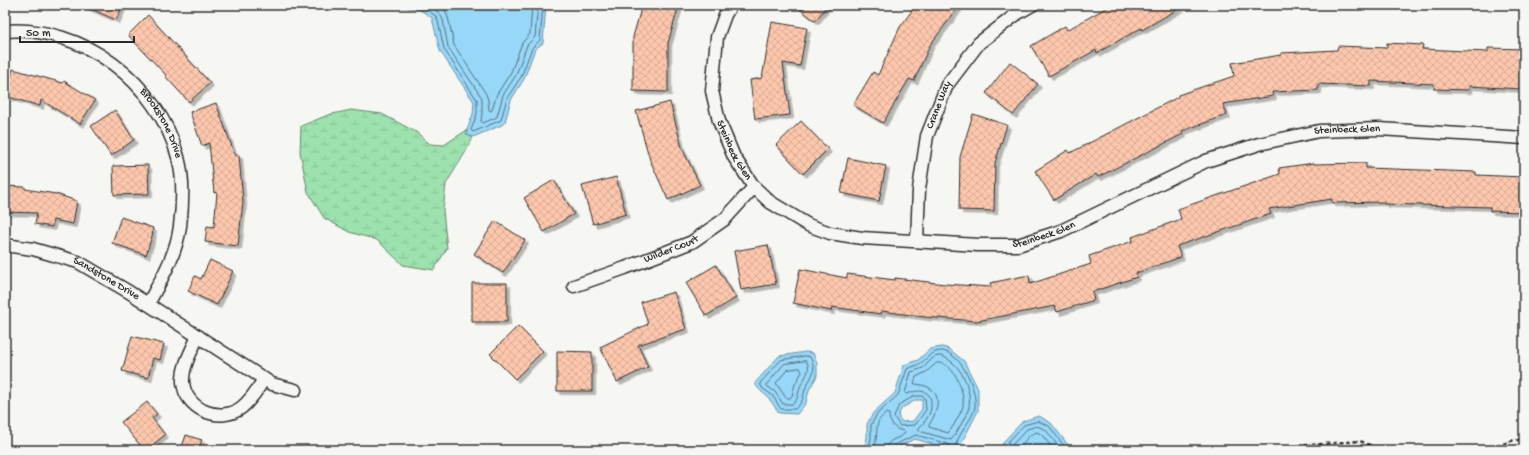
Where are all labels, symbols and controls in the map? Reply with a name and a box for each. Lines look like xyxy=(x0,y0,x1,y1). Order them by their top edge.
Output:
scale bar xyxy=(20,18,134,44)
text: 50 m xyxy=(26,27,51,41)
street label: Crane Way xyxy=(924,78,954,131)
street label: Brookstone Drive xyxy=(136,85,184,160)
street label: Steinbeck Glen xyxy=(713,119,754,183)
street label: Steinbeck Glen xyxy=(1313,123,1381,138)
street label: Steinbeck Glen xyxy=(1012,219,1078,251)
street label: Wilder Court xyxy=(642,232,702,266)
street label: Sandstone Drive xyxy=(72,255,142,303)

